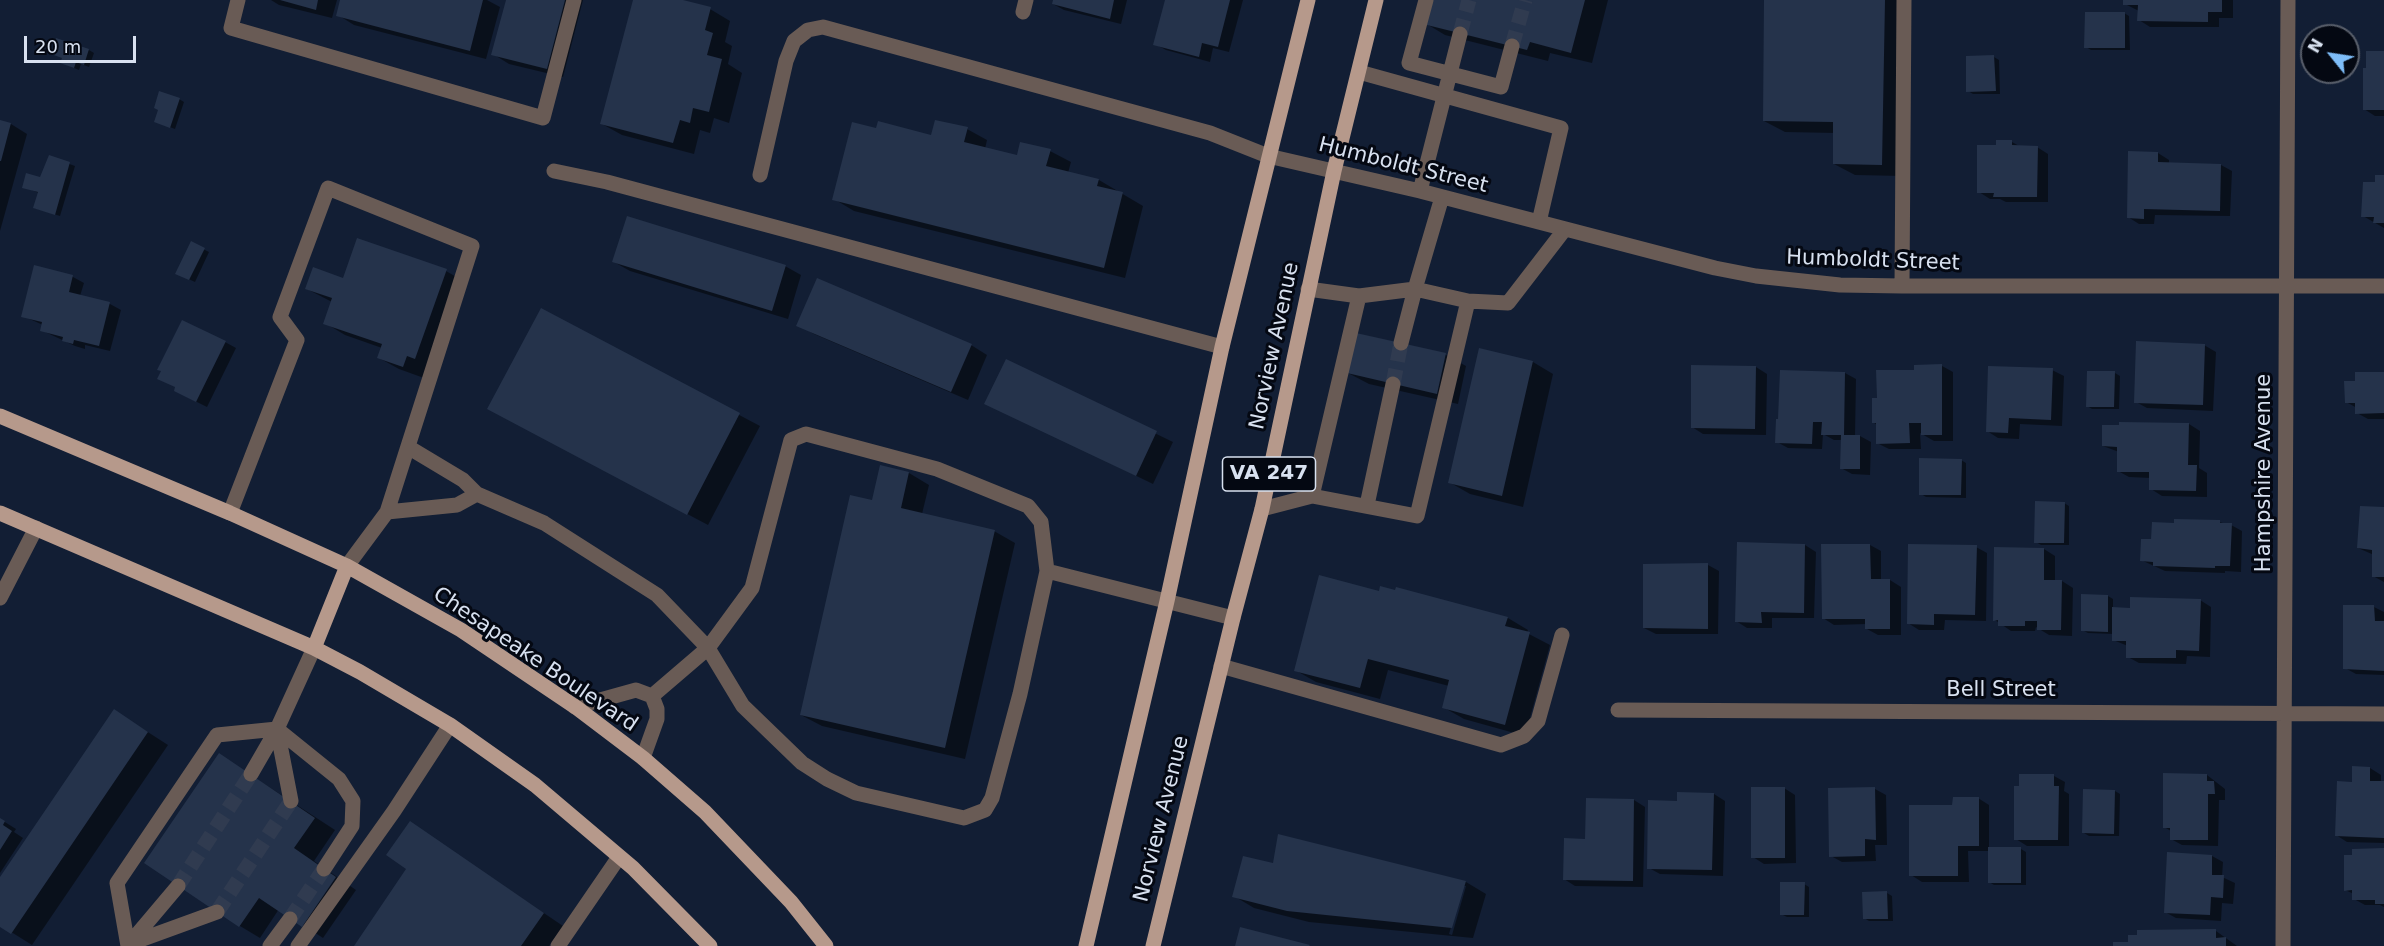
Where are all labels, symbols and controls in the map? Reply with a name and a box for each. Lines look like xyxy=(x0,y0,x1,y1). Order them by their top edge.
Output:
scale bar xyxy=(27,24,140,62)
north arrow xyxy=(2300,24,2360,84)
text: N xyxy=(2304,35,2327,56)
text: 20 m xyxy=(35,36,81,57)
street label: Humboldt Street xyxy=(1316,133,1490,199)
street label: Humboldt Street xyxy=(1786,245,1960,277)
street label: Norview Avenue xyxy=(1245,260,1305,432)
street label: Hampshire Avenue xyxy=(2252,374,2278,572)
road number: VA 247 xyxy=(1222,457,1316,491)
street label: Chesapeake Boulevard xyxy=(428,582,642,738)
street label: Bell Street xyxy=(1946,678,2056,704)
street label: Norview Avenue xyxy=(1129,733,1195,905)

